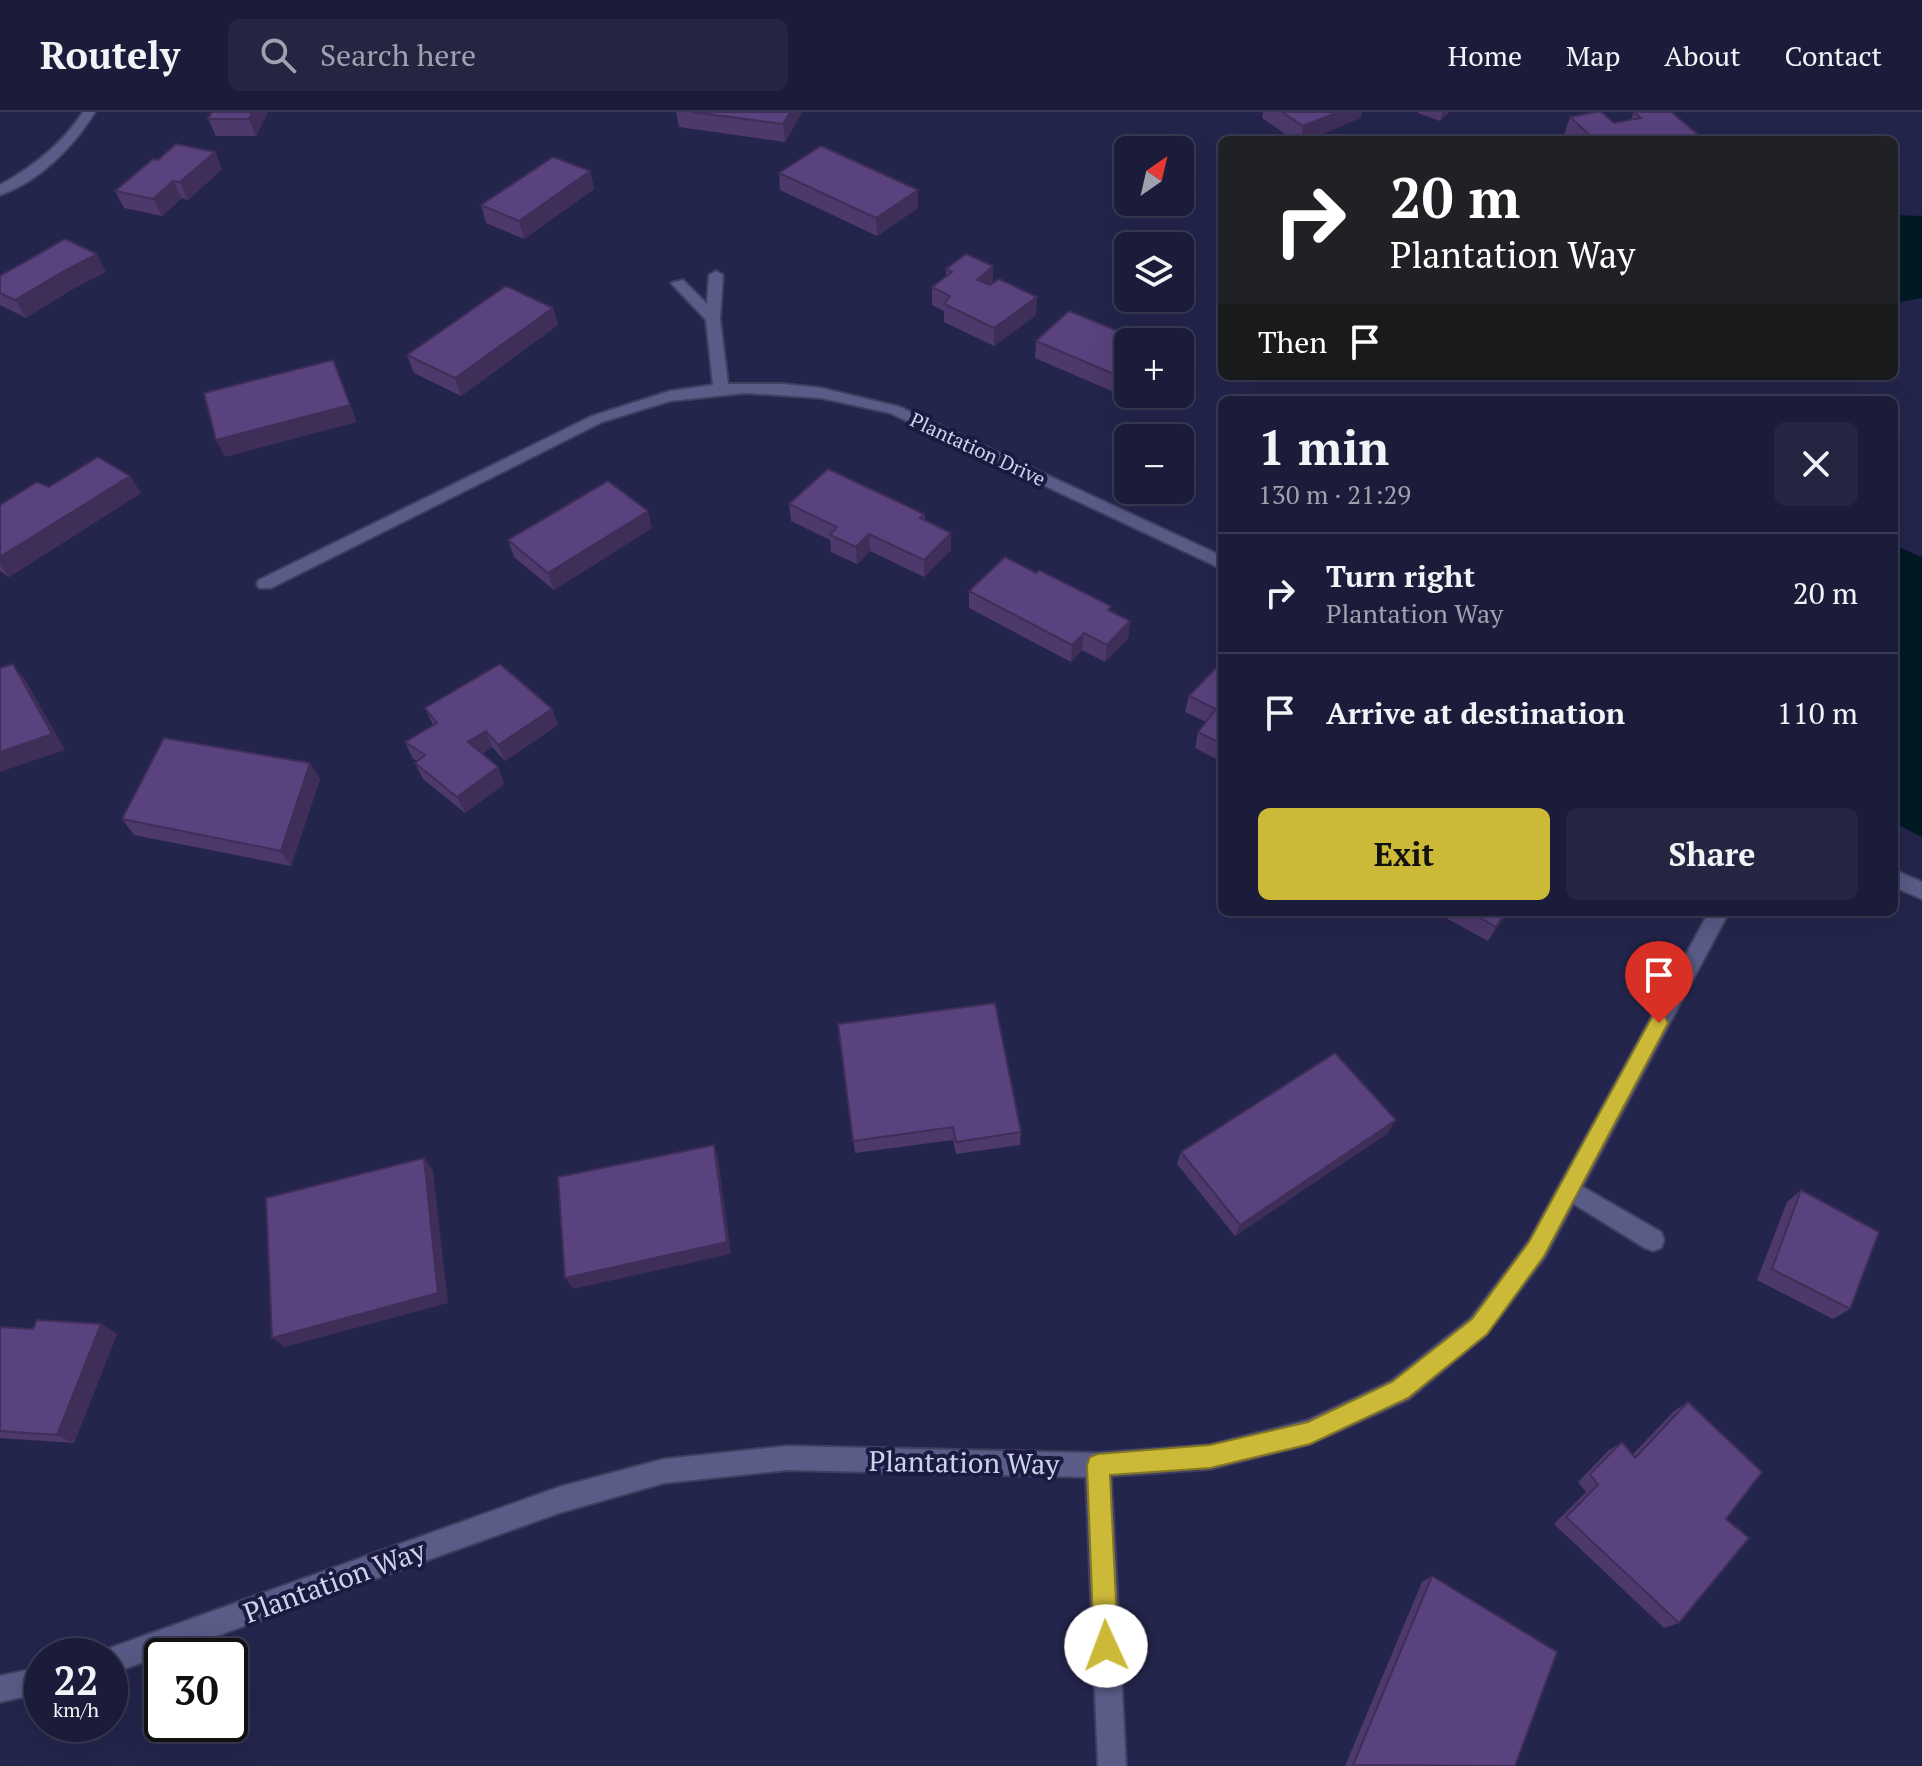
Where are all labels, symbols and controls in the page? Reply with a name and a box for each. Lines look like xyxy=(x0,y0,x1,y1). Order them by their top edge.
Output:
search box xyxy=(228,19,788,91)
text: Routely xyxy=(40,30,180,80)
icon: search xyxy=(256,33,300,77)
text: Search here xyxy=(320,35,476,75)
text: Home xyxy=(1448,37,1522,74)
text: Map xyxy=(1566,37,1620,74)
text: About xyxy=(1664,37,1741,74)
text: Contact xyxy=(1785,37,1882,74)
north arrow xyxy=(1114,136,1194,216)
map controls xyxy=(1114,136,1194,504)
text: 20 m xyxy=(1390,160,1520,234)
icon: right xyxy=(1258,168,1362,272)
text: Plantation Way xyxy=(1390,231,1635,278)
button: layers xyxy=(1114,232,1194,312)
icon: arrive xyxy=(1343,320,1387,364)
text: Then xyxy=(1258,322,1327,362)
button: + xyxy=(1114,328,1194,408)
street label: Plantation Drive xyxy=(906,406,1050,492)
text: 1 min xyxy=(1258,415,1389,479)
button: close xyxy=(1774,422,1858,506)
button: − xyxy=(1114,424,1194,504)
text: 130 m · 21:29 xyxy=(1258,477,1411,511)
text: Turn right xyxy=(1326,556,1475,596)
icon: right xyxy=(1258,571,1302,615)
text: 20 m xyxy=(1793,573,1858,613)
text: Plantation Way xyxy=(1326,596,1503,630)
icon: arrive xyxy=(1258,691,1302,735)
text: Arrive at destination xyxy=(1326,693,1625,733)
text: 110 m xyxy=(1777,693,1858,733)
button: Exit xyxy=(1258,808,1550,900)
button: Share xyxy=(1566,808,1858,900)
pin xyxy=(1625,941,1693,1023)
icon: arrive xyxy=(1637,953,1681,997)
street label: Plantation Way xyxy=(868,1442,1061,1482)
street label: Plantation Way xyxy=(238,1531,431,1631)
position arrow xyxy=(1064,1604,1148,1688)
speed limit sign: 30 xyxy=(144,1638,248,1742)
text: 22 xyxy=(53,1653,99,1706)
text: km/h xyxy=(53,1696,99,1723)

